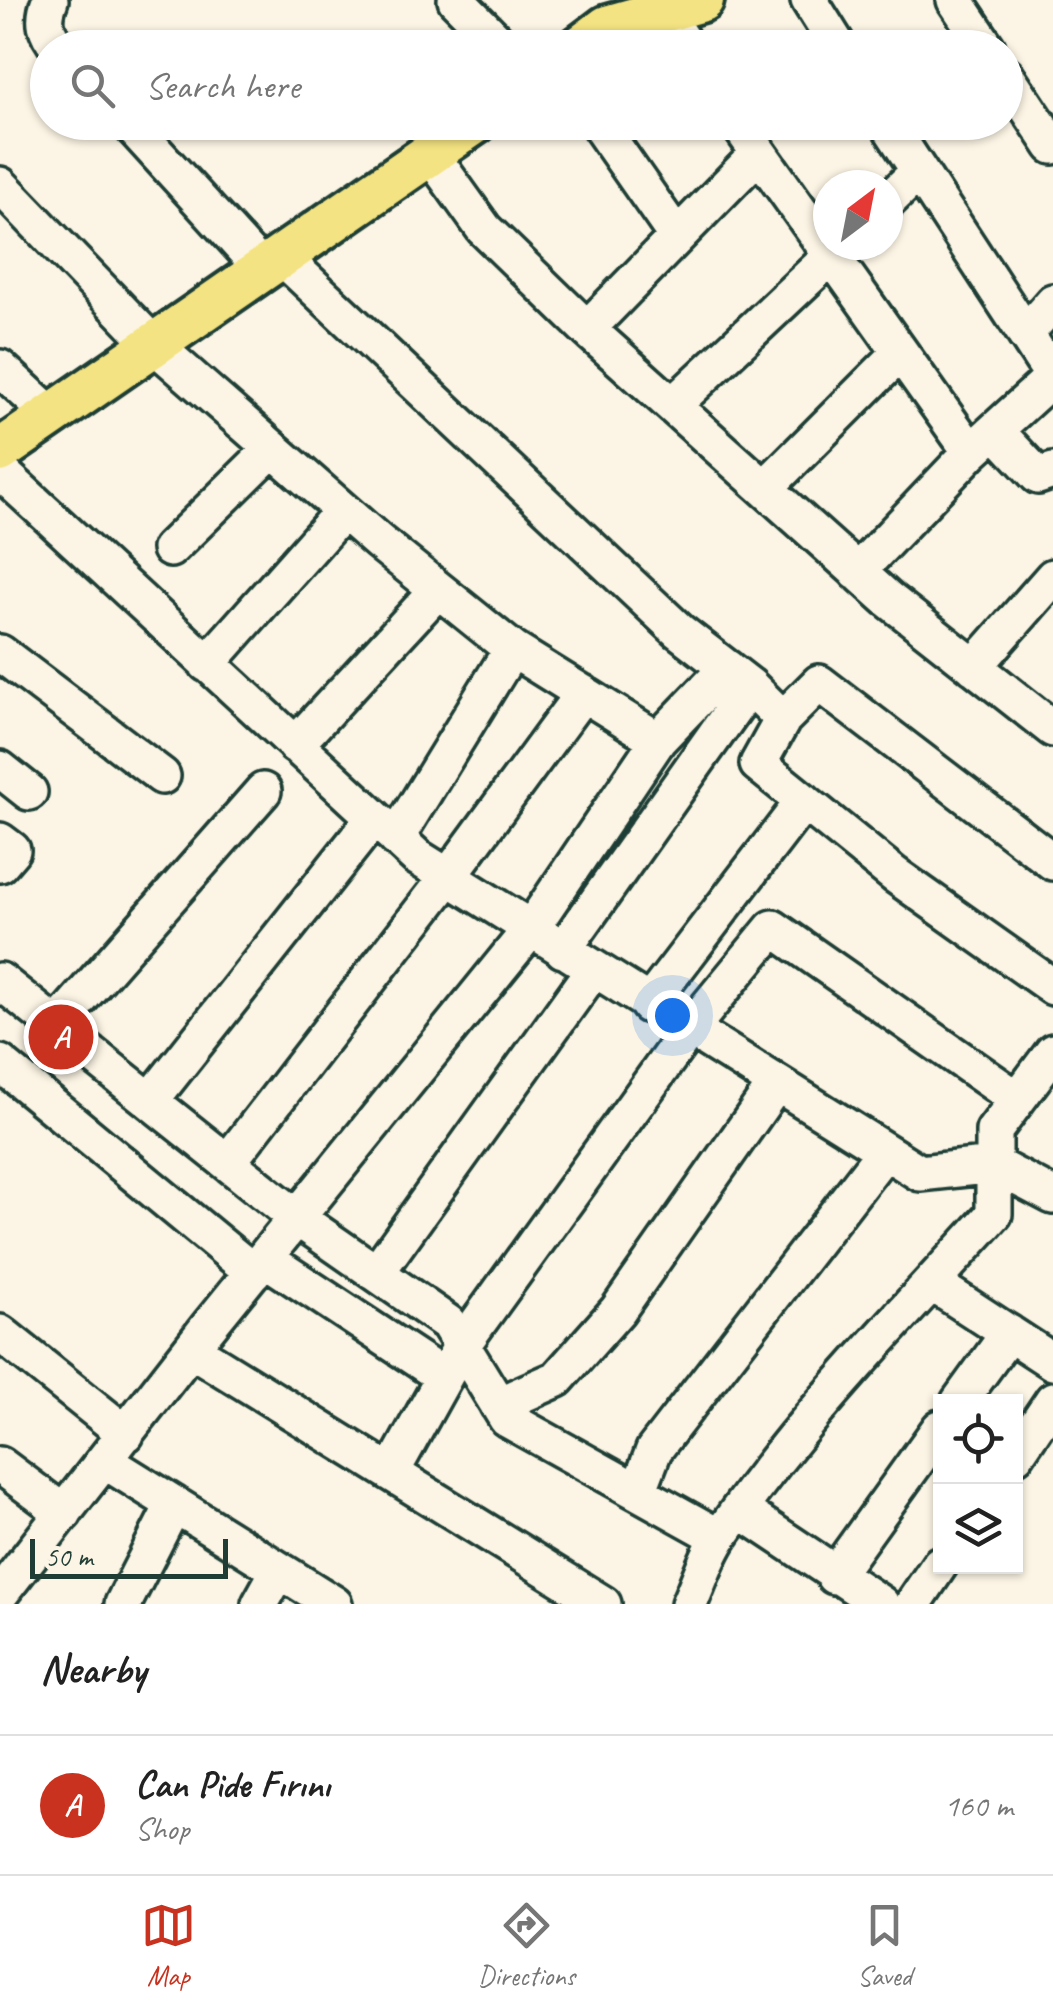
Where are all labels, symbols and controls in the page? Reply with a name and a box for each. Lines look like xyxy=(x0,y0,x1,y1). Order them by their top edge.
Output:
search box xyxy=(30,30,1023,140)
icon: search xyxy=(65,58,120,113)
text: Search here xyxy=(145,62,300,109)
north arrow xyxy=(813,170,903,260)
your location xyxy=(647,990,698,1041)
pin: A xyxy=(28,1000,94,1074)
map controls xyxy=(933,1394,1023,1574)
button: locate xyxy=(933,1394,1023,1484)
button: layers xyxy=(933,1484,1023,1574)
scale bar xyxy=(30,1534,228,1578)
text: 50 m xyxy=(45,1539,93,1574)
text: Nearby xyxy=(40,1643,146,1696)
text: Can Pide Fırını xyxy=(135,1761,330,1808)
text: A xyxy=(64,1785,81,1826)
text: 160 m xyxy=(944,1785,1013,1826)
text: Shop xyxy=(135,1808,189,1849)
tab: Map xyxy=(141,1898,196,1993)
tab: Directions xyxy=(478,1898,575,1993)
tab: Saved xyxy=(857,1898,912,1993)

